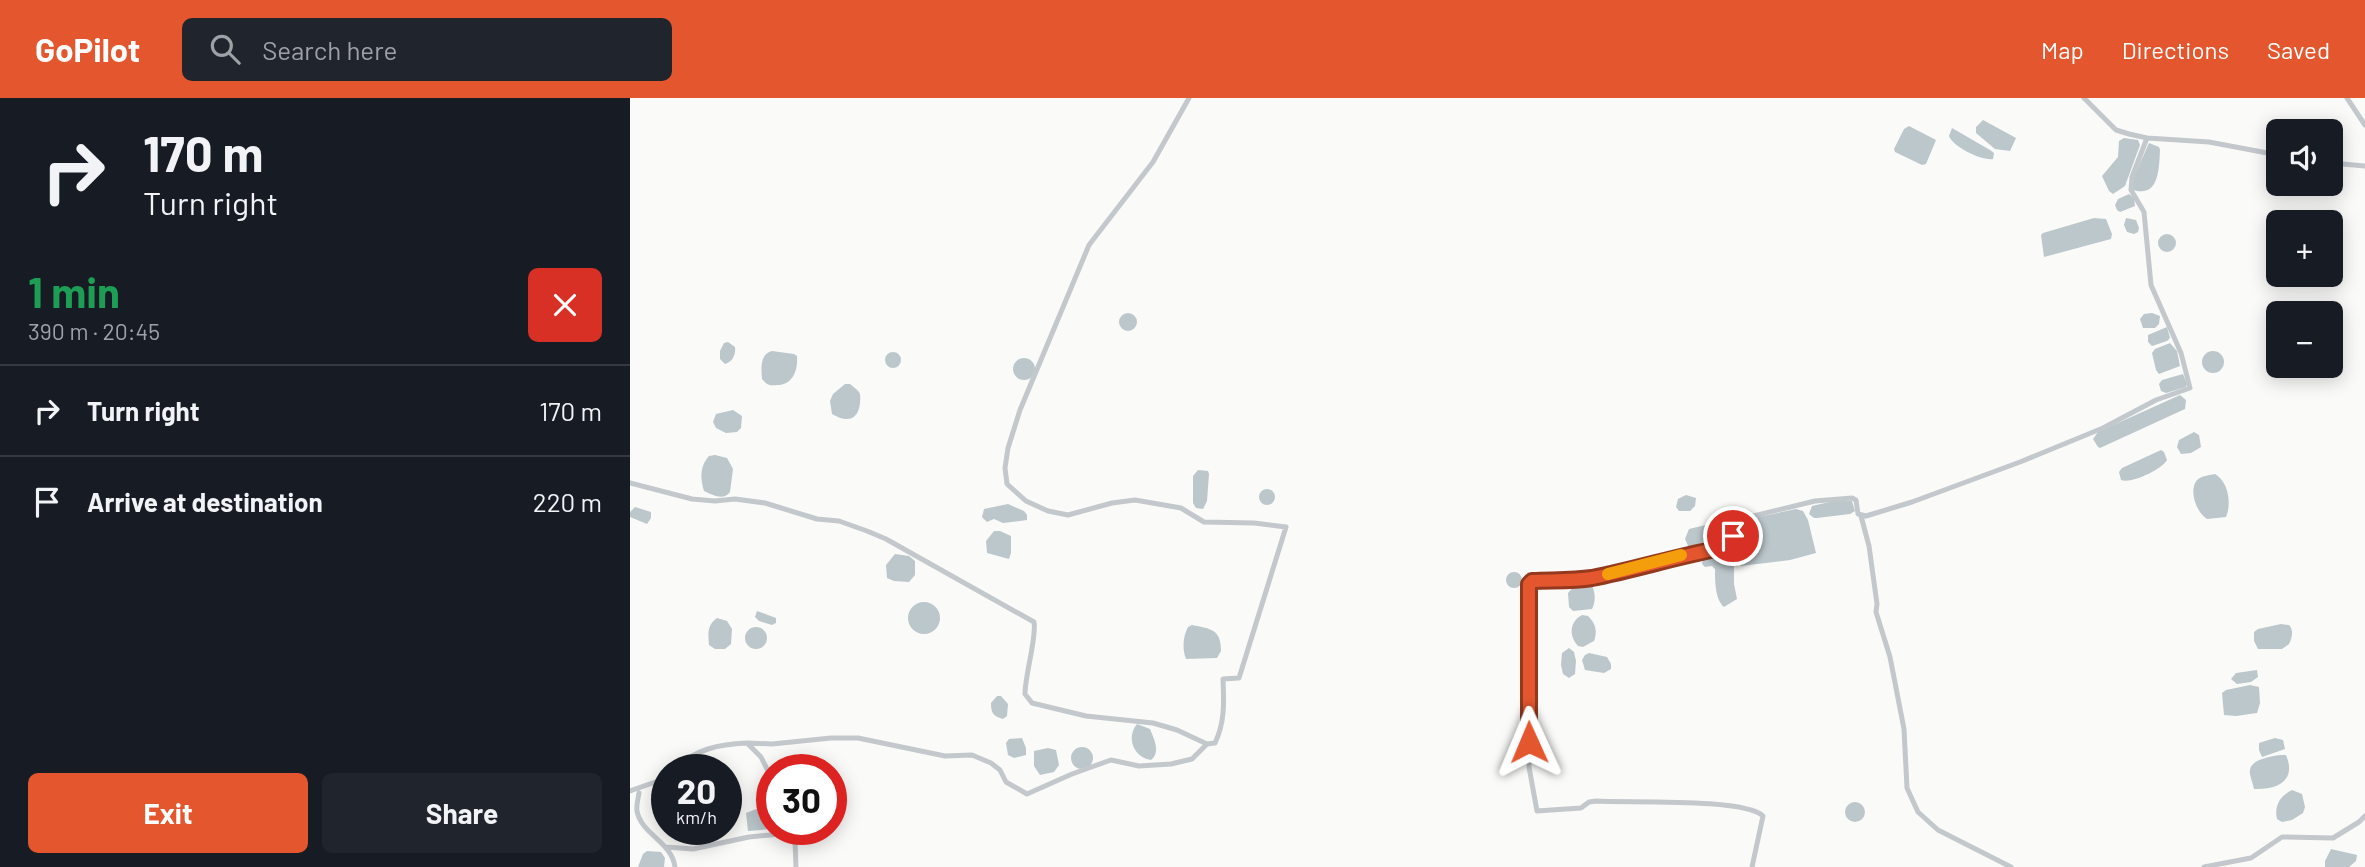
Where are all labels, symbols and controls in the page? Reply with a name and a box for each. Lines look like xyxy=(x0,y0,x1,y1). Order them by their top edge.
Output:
search box xyxy=(182,18,672,81)
text: GoPilot xyxy=(35,29,140,69)
icon: search xyxy=(206,30,244,68)
text: Search here xyxy=(262,34,397,65)
text: Map xyxy=(2041,35,2084,64)
text: Directions xyxy=(2122,35,2229,64)
text: Saved xyxy=(2267,35,2330,64)
map controls xyxy=(2266,119,2343,378)
button: sound xyxy=(2266,119,2343,196)
text: 170 m xyxy=(143,123,263,182)
icon: right xyxy=(28,126,119,217)
text: Turn right xyxy=(143,183,278,221)
button: + xyxy=(2266,210,2343,287)
text: 1 min xyxy=(28,266,120,316)
button: close xyxy=(528,268,602,342)
button: − xyxy=(2266,301,2343,378)
text: 390 m · 20:45 xyxy=(28,317,160,345)
icon: right xyxy=(28,392,66,430)
text: Turn right xyxy=(87,395,200,426)
text: 170 m xyxy=(539,395,602,426)
icon: arrive xyxy=(28,483,66,521)
text: Arrive at destination xyxy=(87,486,323,517)
text: 220 m xyxy=(533,486,602,517)
pin xyxy=(1703,506,1763,566)
icon: arrive xyxy=(1714,517,1752,555)
position arrow xyxy=(1492,705,1566,779)
speed limit sign: 30 xyxy=(756,754,847,845)
text: 20 xyxy=(677,769,716,811)
button: Exit xyxy=(28,773,308,853)
button: Share xyxy=(322,773,602,853)
text: km/h xyxy=(676,806,717,828)

